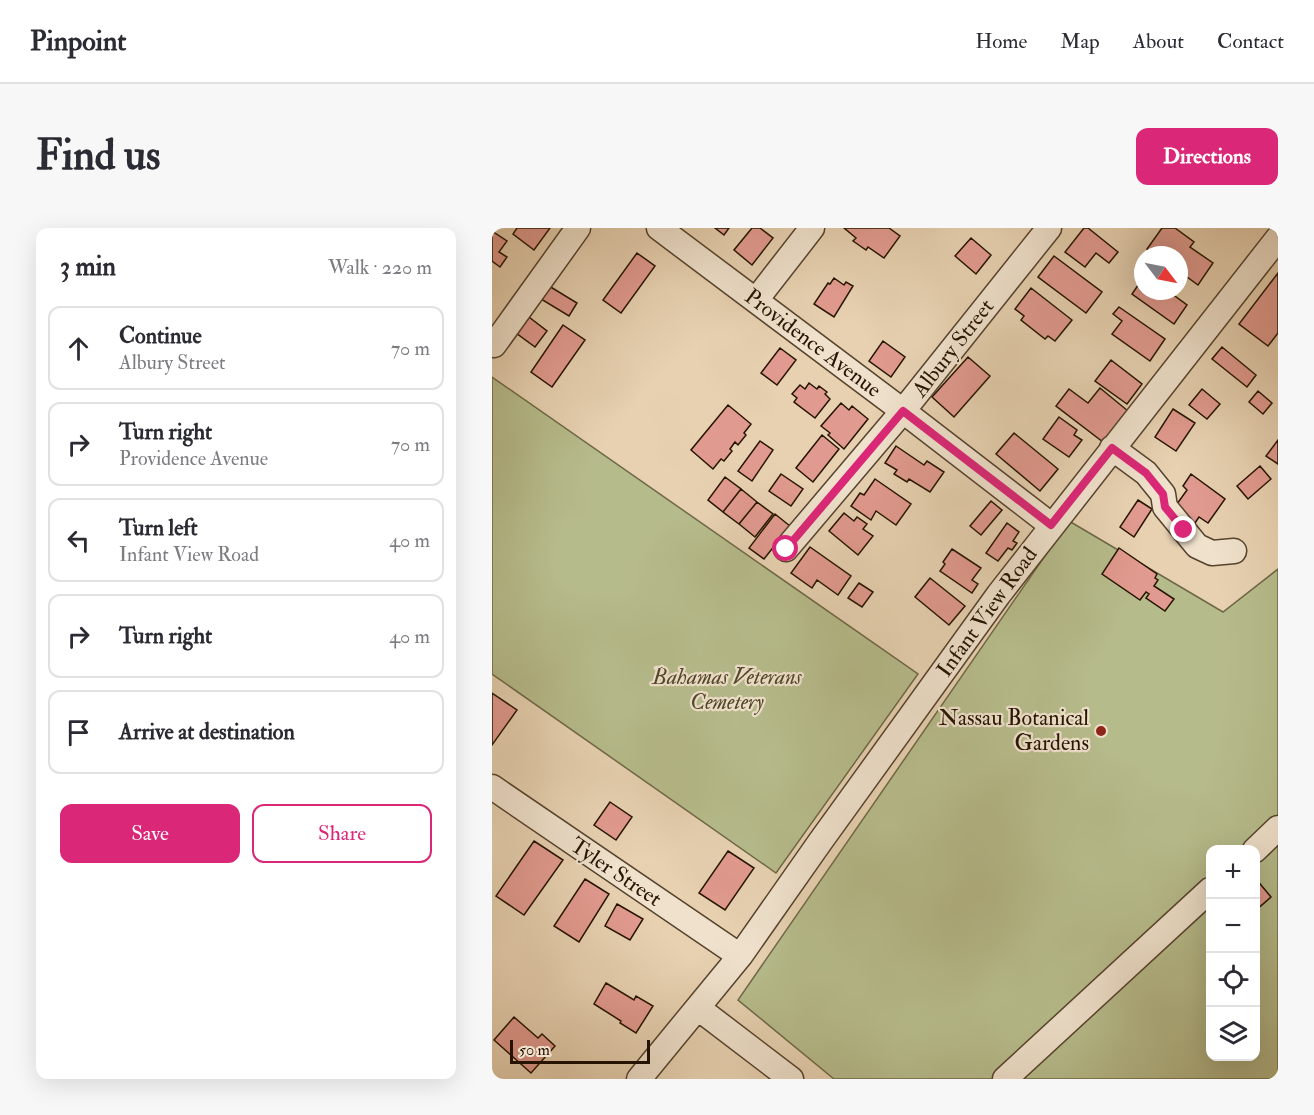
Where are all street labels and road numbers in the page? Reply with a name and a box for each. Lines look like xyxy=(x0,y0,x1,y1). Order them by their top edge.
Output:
street label: Providence Avenue xyxy=(739,282,887,404)
street label: Albury Street xyxy=(905,293,1000,404)
street label: Infant View Road xyxy=(930,541,1044,683)
street label: Tyler Street xyxy=(565,831,667,913)

